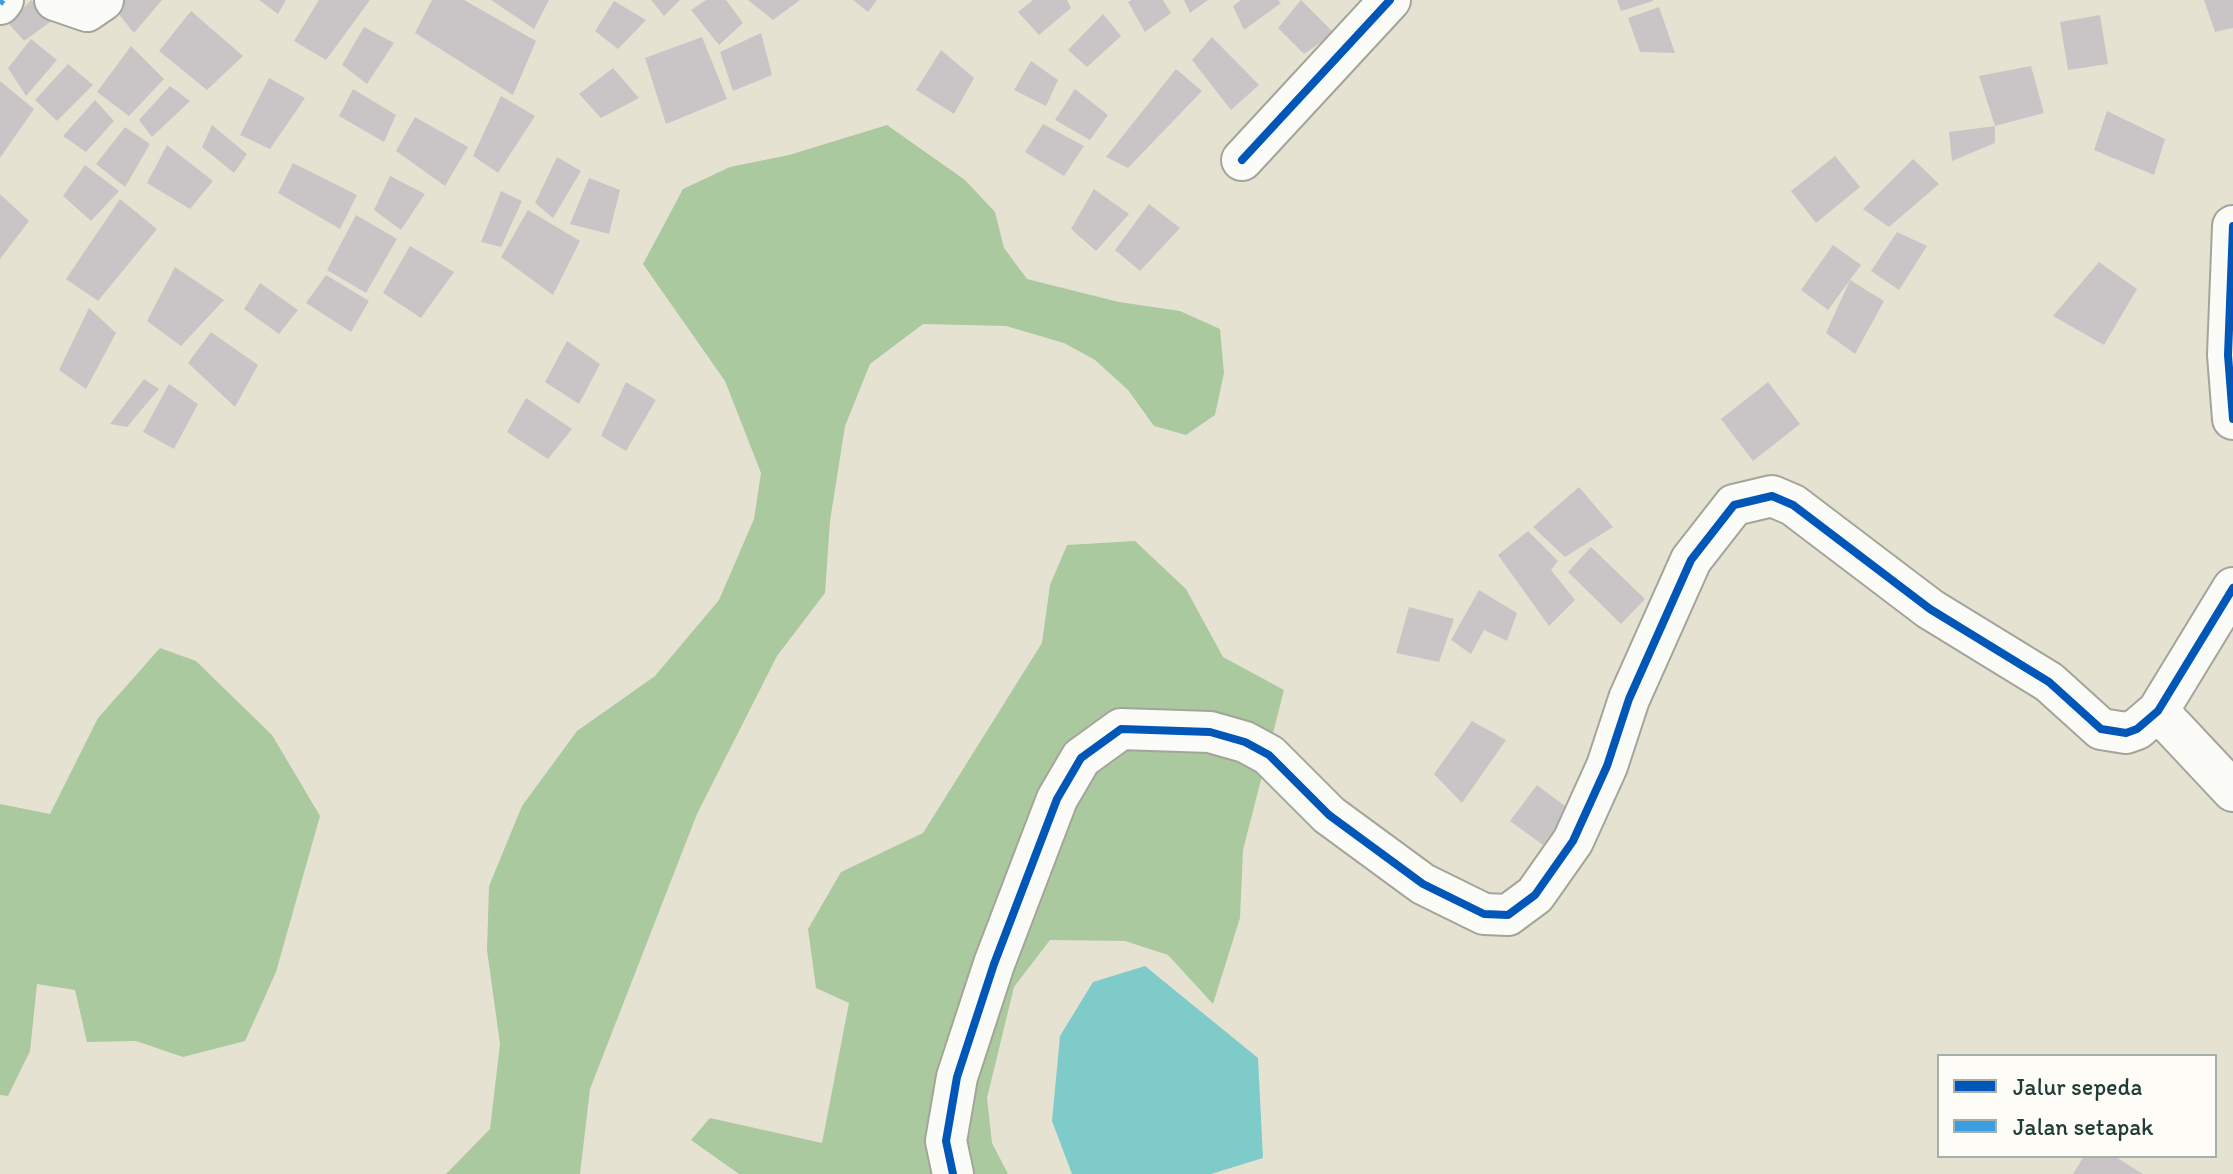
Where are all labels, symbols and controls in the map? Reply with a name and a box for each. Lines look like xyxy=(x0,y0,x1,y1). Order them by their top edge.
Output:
legend xyxy=(1937,1054,2217,1158)
text: Jalur sepeda xyxy=(2013,1072,2142,1101)
text: Jalan setapak xyxy=(2013,1112,2153,1141)

